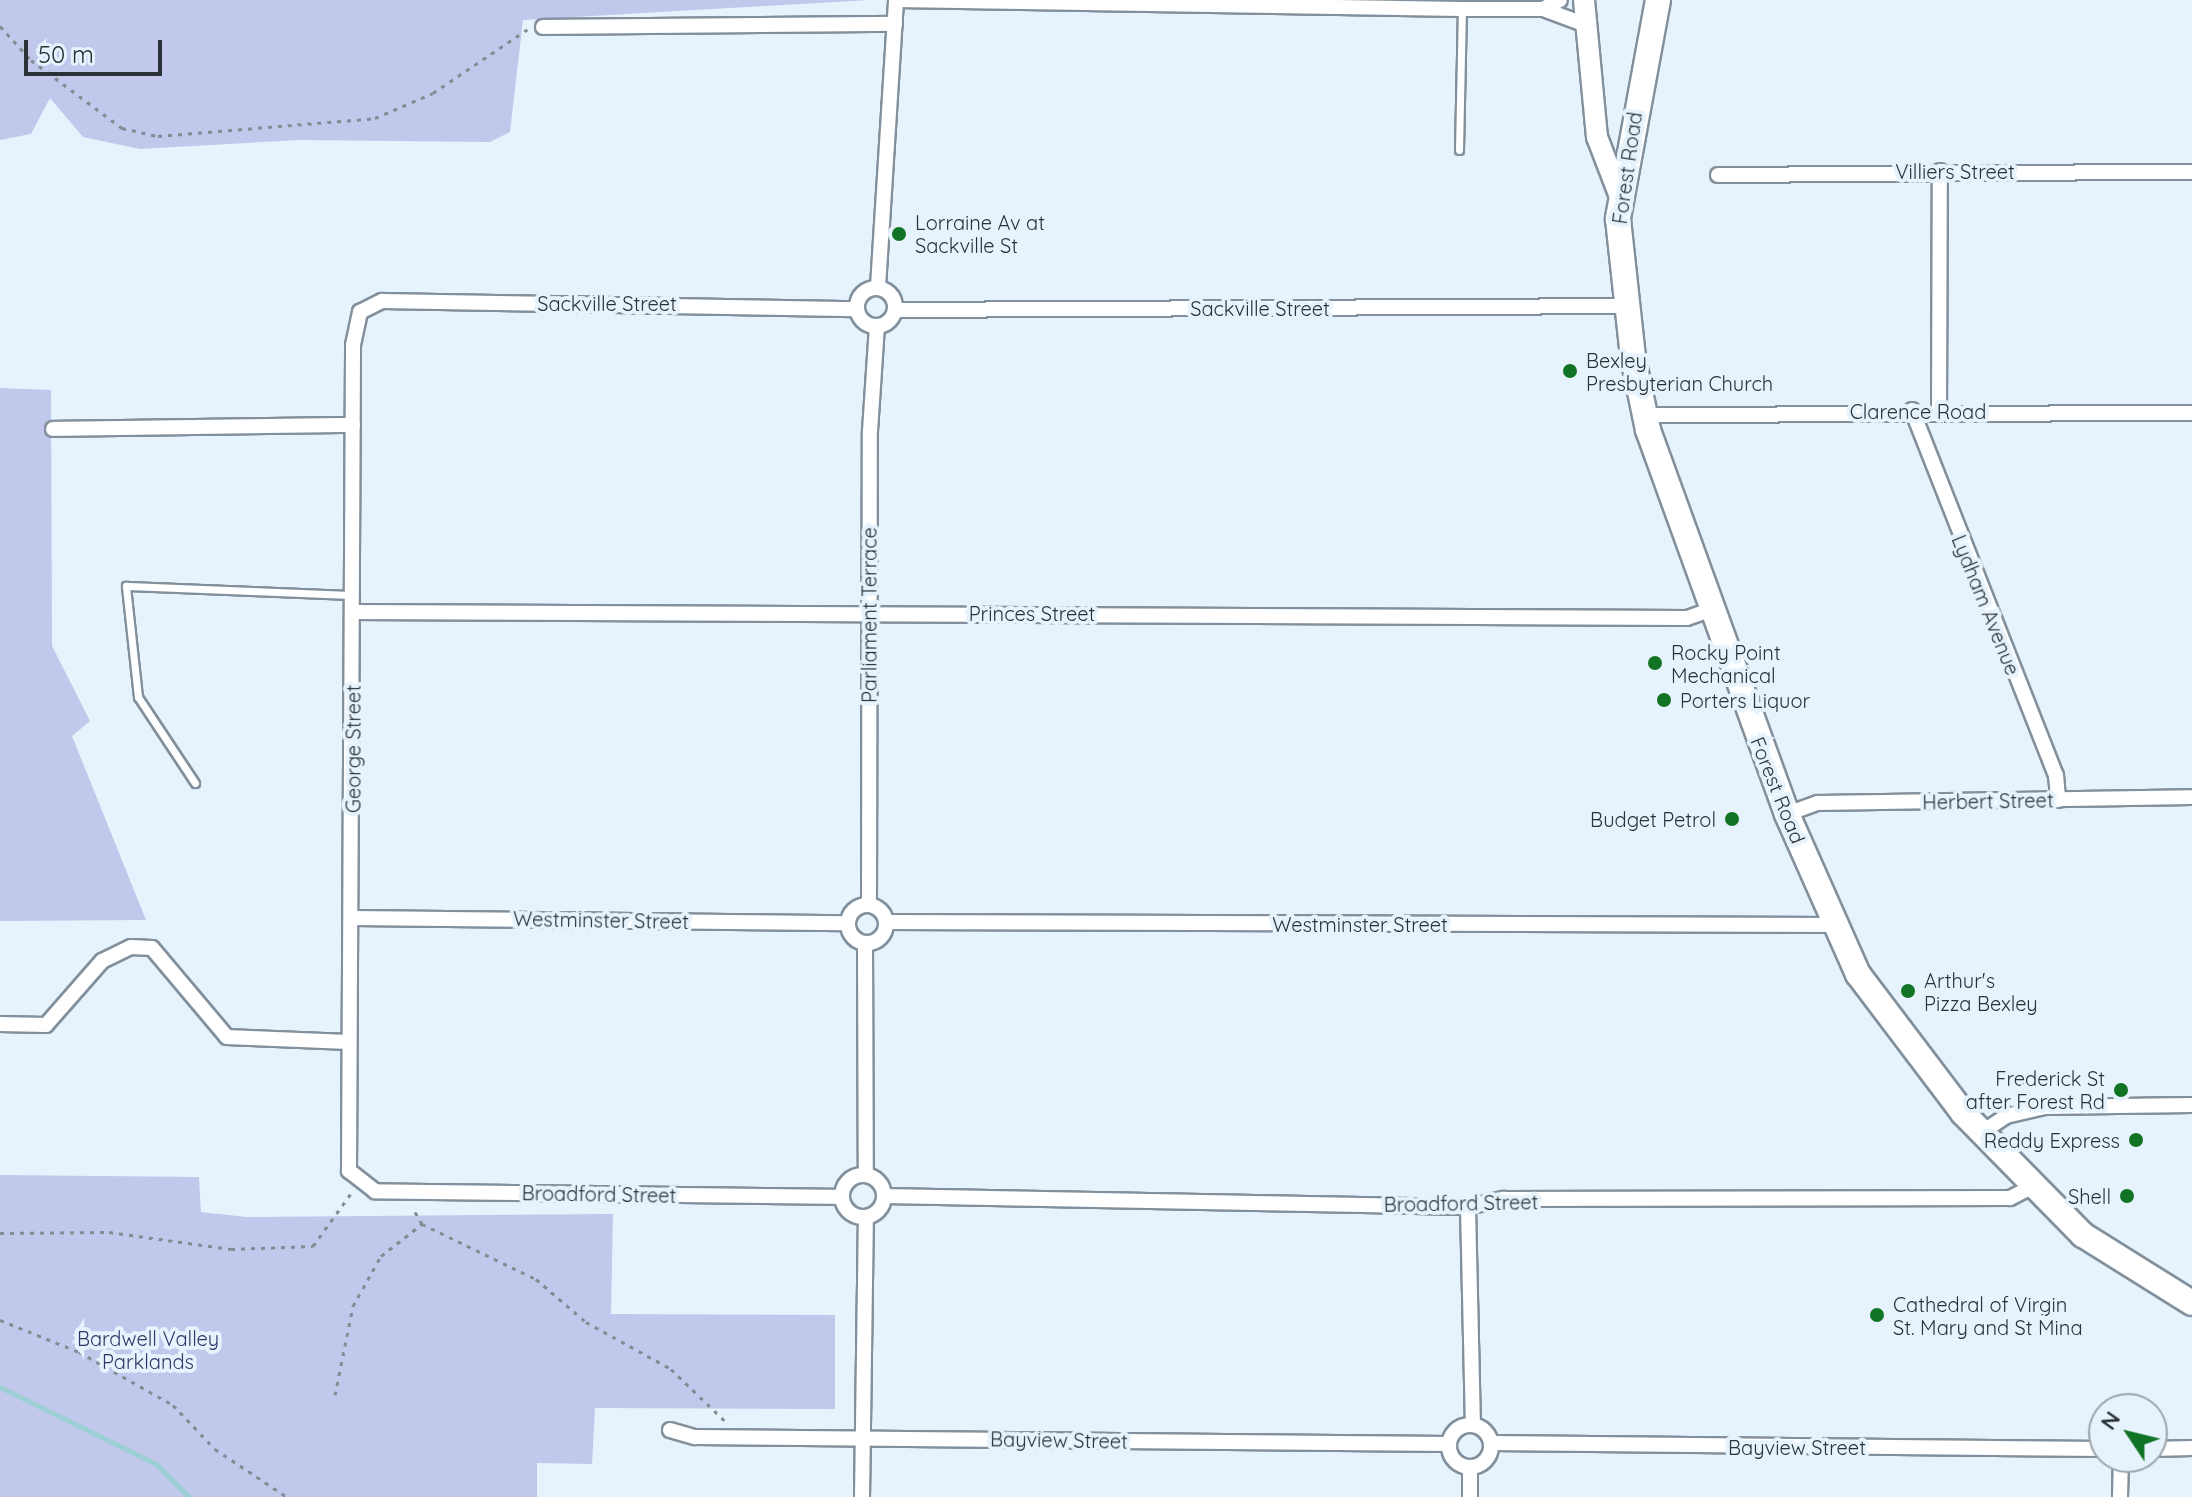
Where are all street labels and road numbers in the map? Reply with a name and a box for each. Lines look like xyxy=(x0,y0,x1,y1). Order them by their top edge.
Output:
street label: Forest Road xyxy=(1607,110,1647,226)
street label: Villiers Street xyxy=(1895,159,2015,183)
street label: Sackville Street xyxy=(537,291,677,315)
street label: Sackville Street xyxy=(1190,296,1330,320)
street label: Clarence Road xyxy=(1850,399,1986,423)
street label: Parliament Terrace xyxy=(857,527,881,703)
street label: Lydham Avenue xyxy=(1947,531,2025,679)
street label: Princes Street xyxy=(969,601,1095,625)
street label: George Street xyxy=(341,685,365,813)
street label: Forest Road xyxy=(1746,733,1810,847)
street label: Herbert Street xyxy=(1922,788,2054,814)
street label: Westminster Street xyxy=(513,906,689,934)
street label: Westminster Street xyxy=(1272,912,1448,936)
street label: Broadford Street xyxy=(521,1181,677,1207)
street label: Broadford Street xyxy=(1383,1190,1539,1216)
street label: Bayview Street xyxy=(990,1427,1128,1453)
street label: Bayview Street xyxy=(1728,1435,1866,1459)

